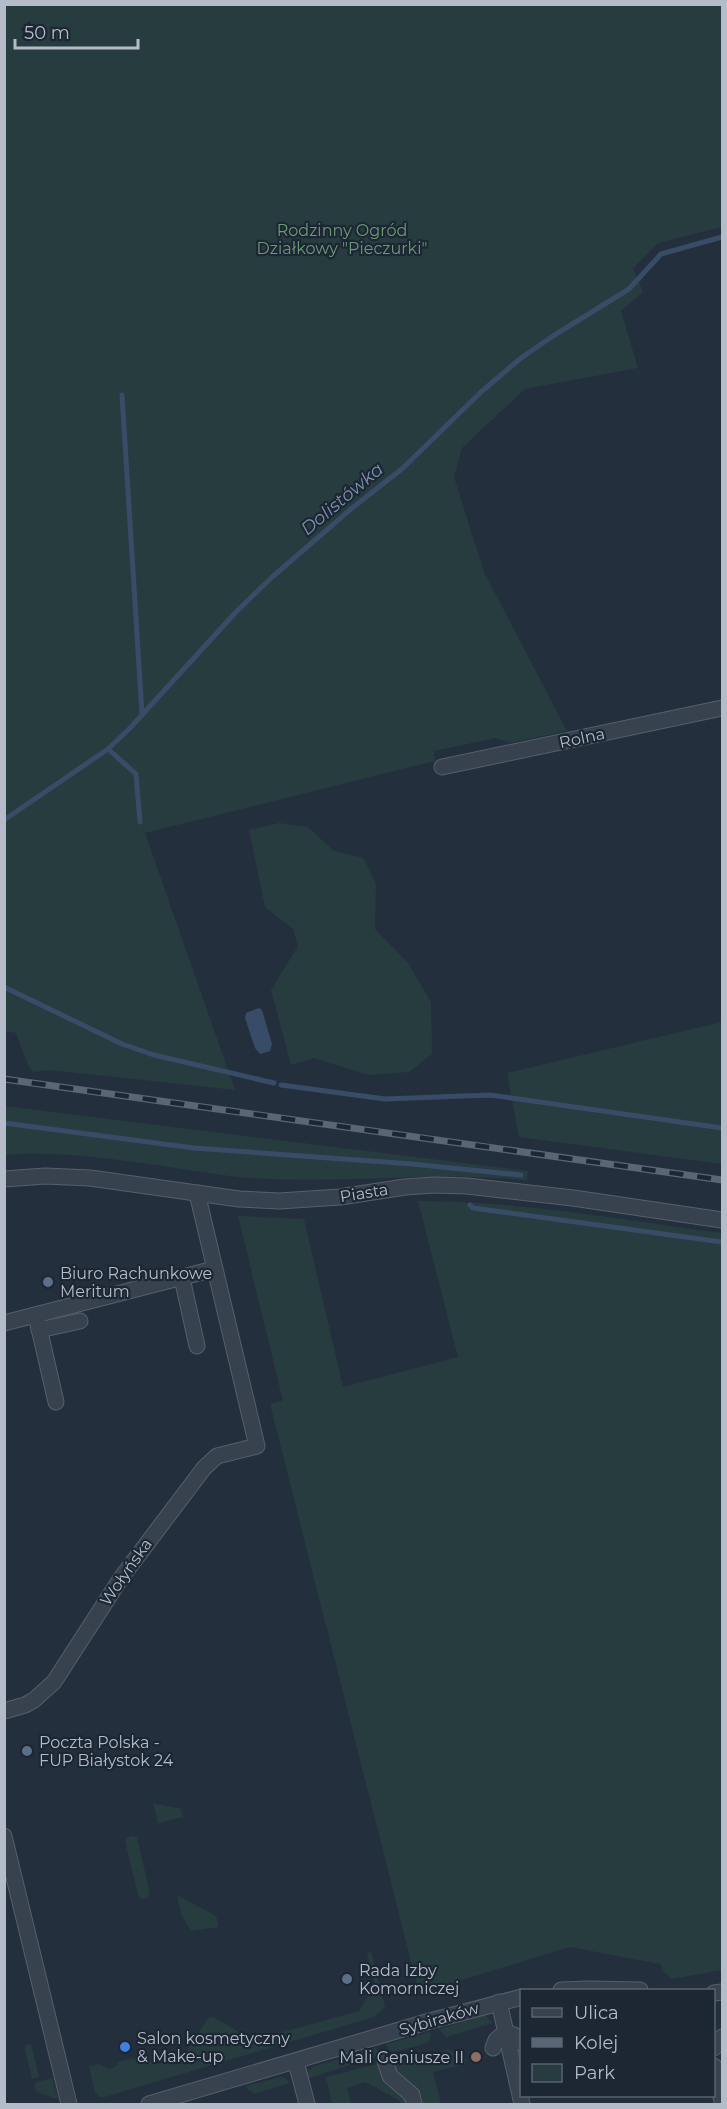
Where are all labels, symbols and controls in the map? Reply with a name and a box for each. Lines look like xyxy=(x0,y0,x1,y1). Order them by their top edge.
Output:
scale bar xyxy=(15,12,138,50)
text: 50 m xyxy=(24,22,70,44)
park label: Rodzinny Ogród Działkowy "Pieczurki" xyxy=(257,221,427,258)
water label: Dolistówka xyxy=(296,458,388,540)
street label: Rolna xyxy=(557,724,607,752)
street label: Piasta xyxy=(338,1180,390,1206)
place label: Biuro Rachunkowe Meritum xyxy=(60,1264,212,1301)
marker: Biuro Rachunkowe Meritum xyxy=(41,1275,55,1289)
street label: Wołyńska xyxy=(96,1535,156,1609)
place label: Poczta Polska - FUP Białystok 24 xyxy=(39,1733,174,1770)
marker: Poczta Polska - FUP Białystok 24 xyxy=(20,1744,34,1758)
place label: Rada Izby Komorniczej xyxy=(359,1961,459,1998)
marker: Rada Izby Komorniczej xyxy=(340,1972,354,1986)
legend xyxy=(520,1989,715,2097)
street label: Sybiraków xyxy=(397,1999,481,2039)
text: Ulica xyxy=(574,2002,619,2024)
place label: Salon kosmetyczny & Make-up xyxy=(137,2029,290,2066)
text: Kolej xyxy=(574,2032,618,2054)
marker: Salon kosmetyczny & Make-up xyxy=(118,2040,132,2054)
place label: Mali Geniusze II xyxy=(339,2048,464,2067)
marker: Mali Geniusze II xyxy=(469,2050,483,2064)
text: Park xyxy=(574,2062,615,2084)

